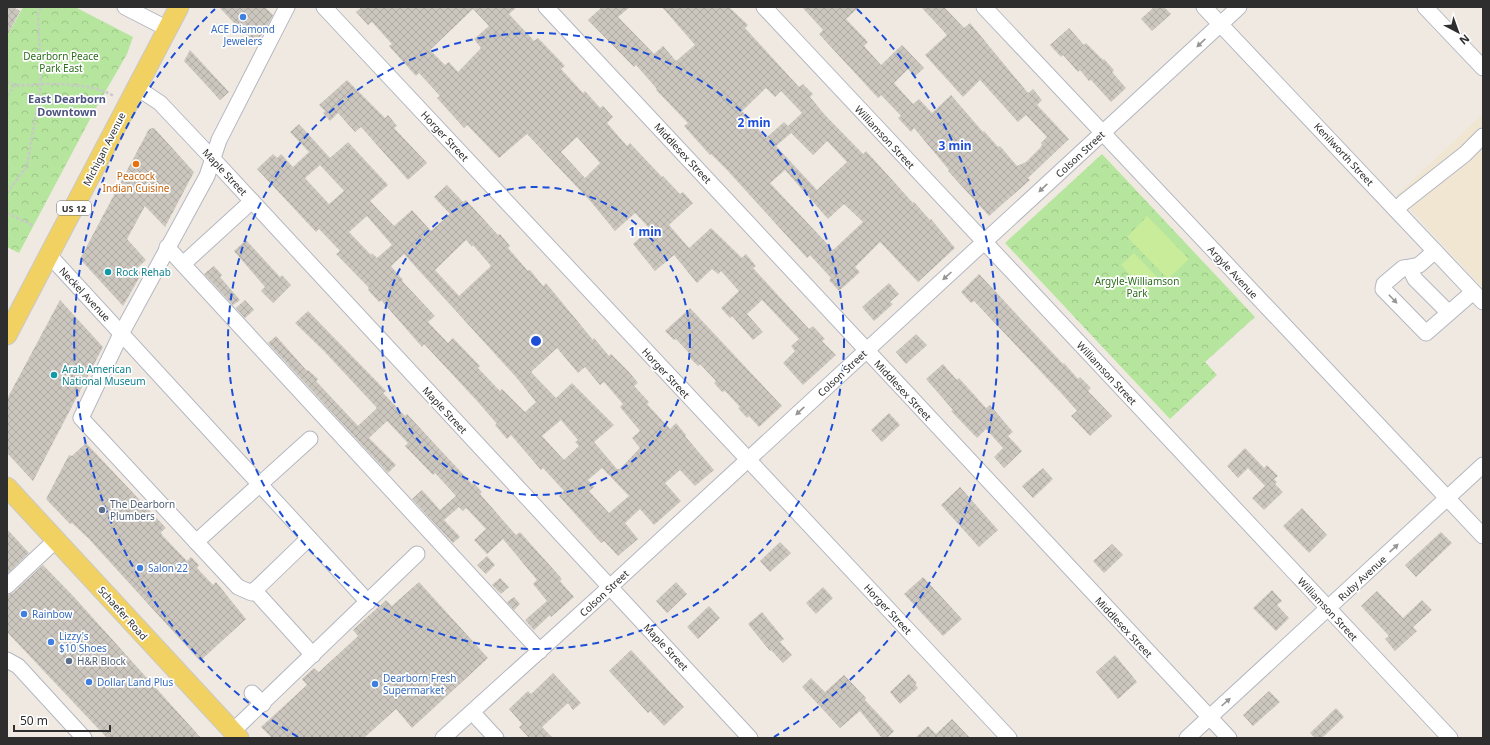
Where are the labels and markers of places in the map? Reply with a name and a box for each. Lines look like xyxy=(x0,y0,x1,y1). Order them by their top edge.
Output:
marker: ACE Diamond Jewelers xyxy=(238,12,248,22)
place label: ACE Diamond Jewelers xyxy=(211,22,275,48)
marker: Peacock Indian Cuisine xyxy=(131,159,141,169)
place label: Peacock Indian Cuisine xyxy=(103,169,170,195)
place label: Rock Rehab xyxy=(116,265,171,279)
marker: Rock Rehab xyxy=(103,267,113,277)
centre of rings xyxy=(529,334,543,348)
place label: Arab American National Museum xyxy=(62,362,146,388)
marker: Arab American National Museum xyxy=(49,370,59,380)
place label: The Dearborn Plumbers xyxy=(110,497,175,523)
marker: The Dearborn Plumbers xyxy=(97,505,107,515)
place label: Salon 22 xyxy=(148,561,188,575)
marker: Salon 22 xyxy=(135,563,145,573)
place label: Rainbow xyxy=(32,607,73,621)
marker: Rainbow xyxy=(19,609,29,619)
place label: Lizzy's $10 Shoes xyxy=(59,629,107,655)
marker: Lizzy's $10 Shoes xyxy=(46,637,56,647)
place label: H&R Block xyxy=(77,654,126,668)
marker: H&R Block xyxy=(64,656,74,666)
place label: Dearborn Fresh Supermarket xyxy=(383,671,457,697)
place label: Dollar Land Plus xyxy=(97,675,173,689)
marker: Dollar Land Plus xyxy=(84,677,94,687)
marker: Dearborn Fresh Supermarket xyxy=(370,679,380,689)

